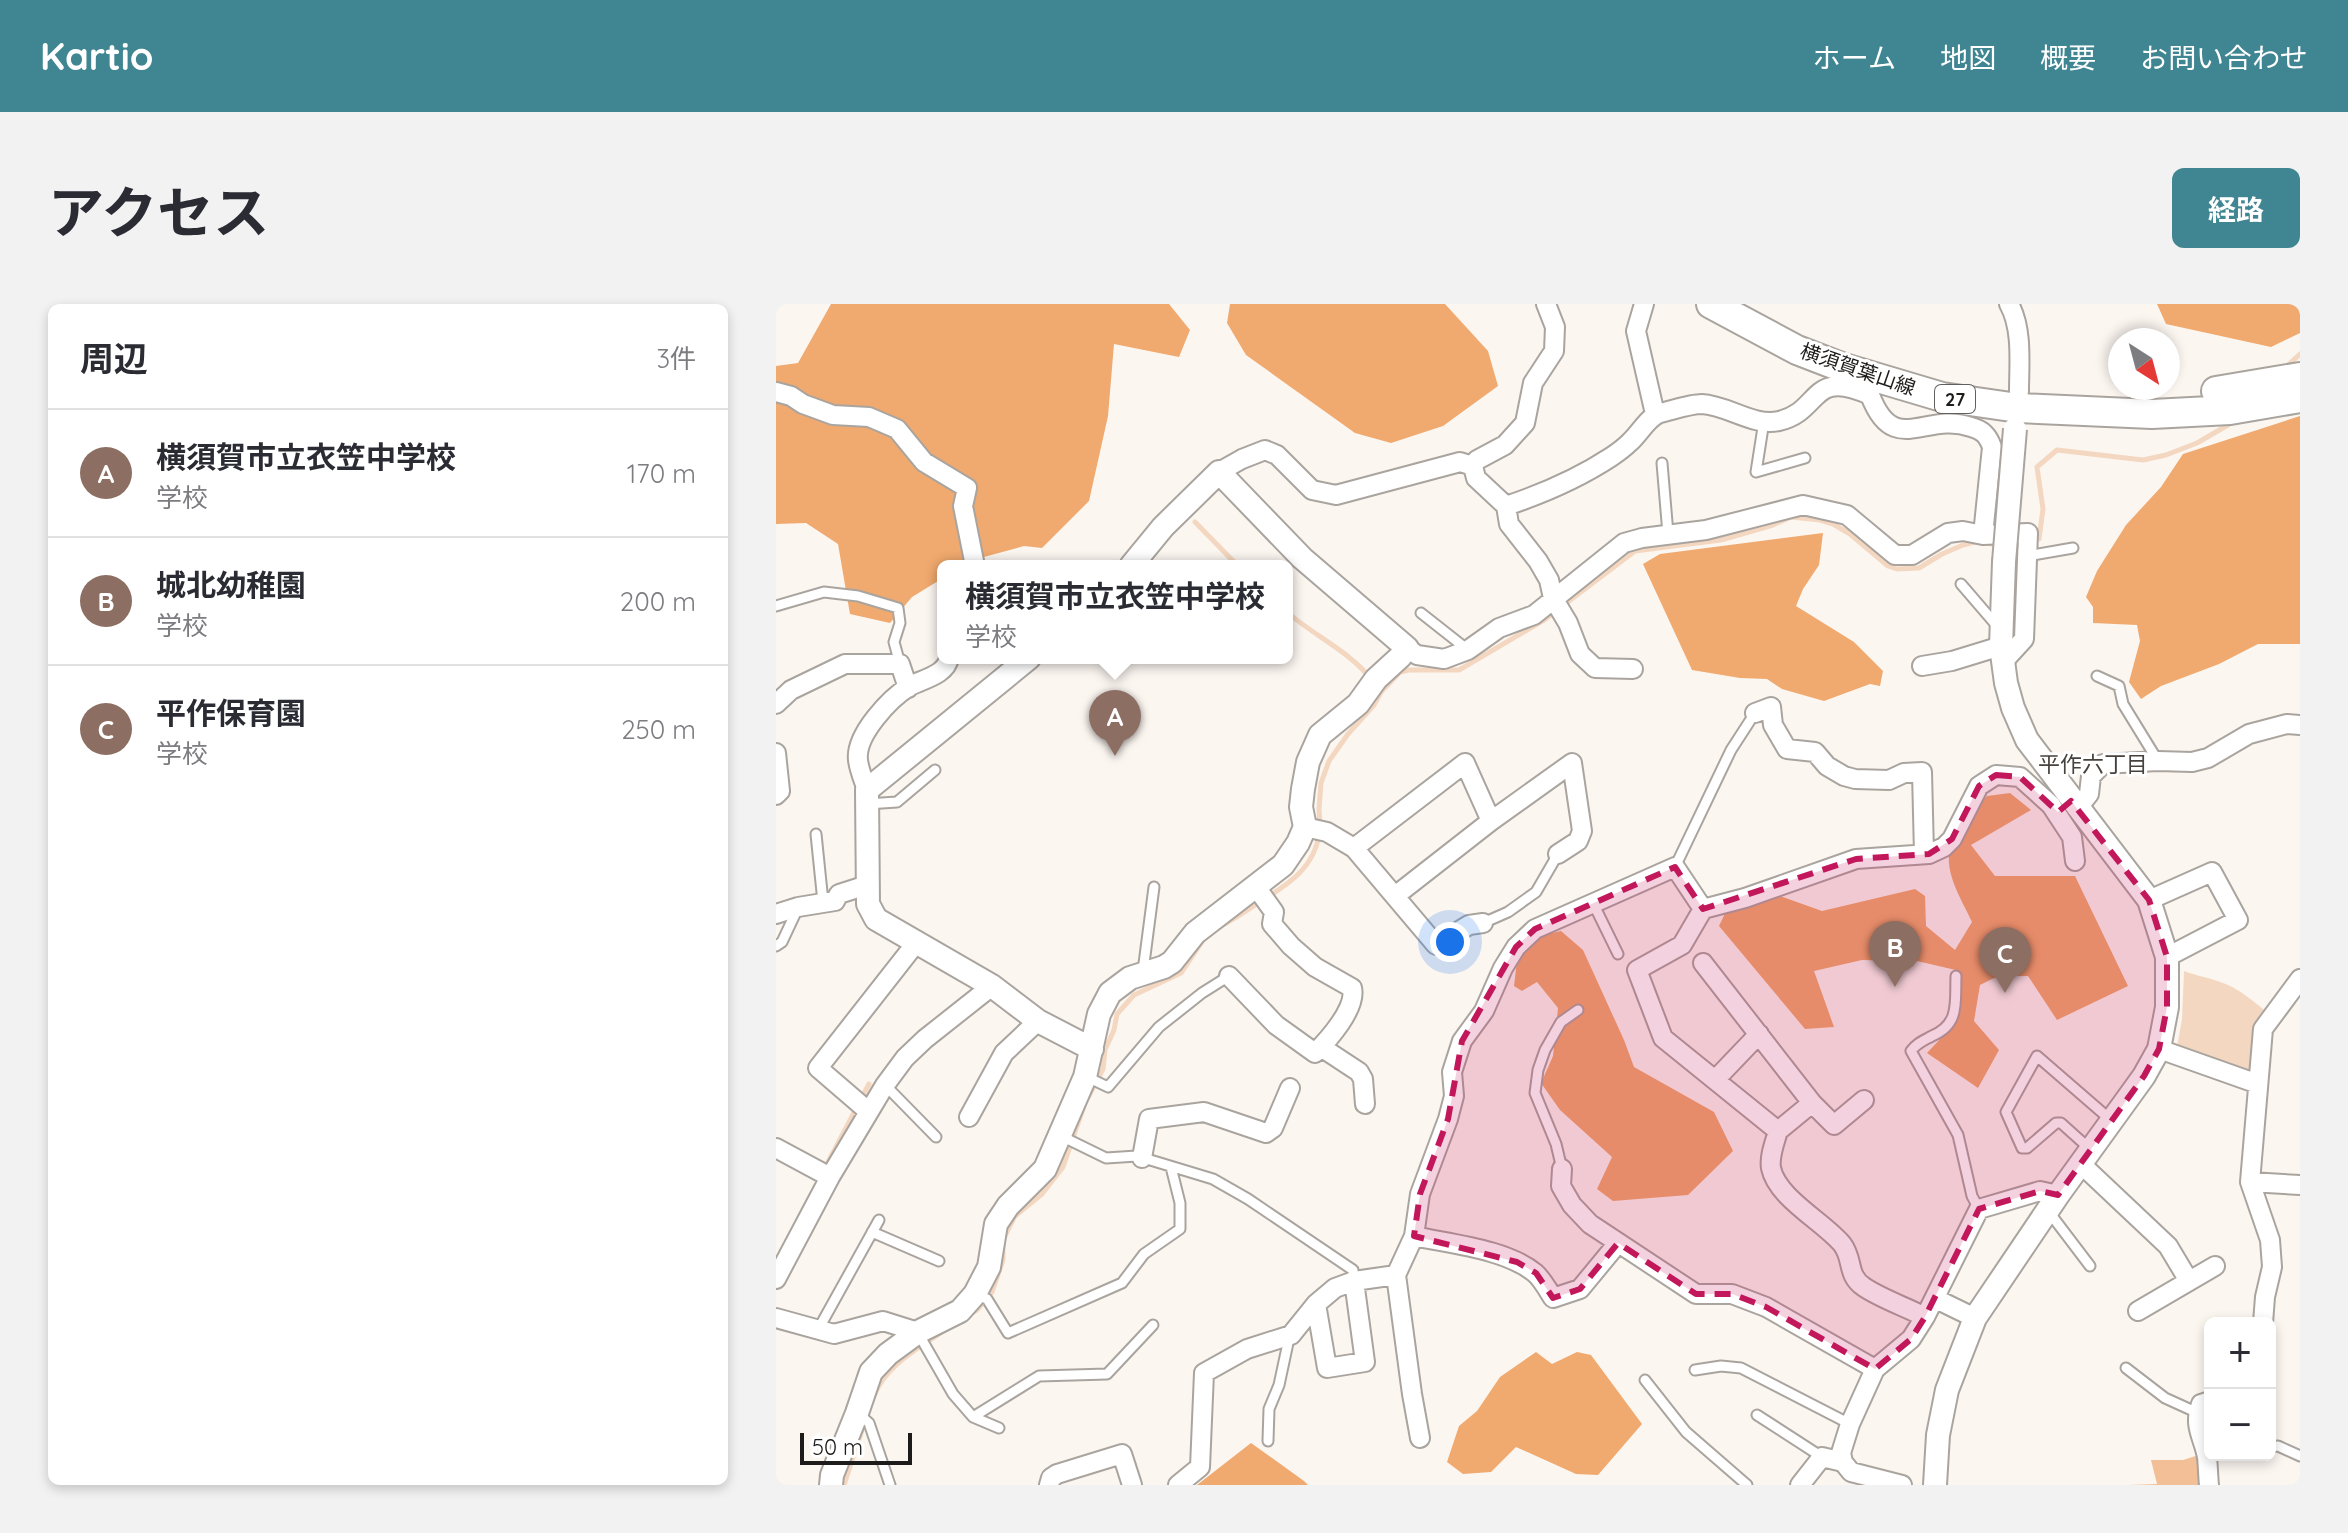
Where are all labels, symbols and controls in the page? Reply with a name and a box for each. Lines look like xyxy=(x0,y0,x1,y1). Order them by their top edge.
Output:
text: Kartio xyxy=(40,32,153,80)
text: ホーム xyxy=(1813,40,1896,75)
text: 地図 xyxy=(1940,40,1996,75)
text: 概要 xyxy=(2040,40,2096,75)
text: お問い合わせ xyxy=(2140,40,2308,75)
button: 経路 xyxy=(2172,168,2300,248)
text: アクセス xyxy=(48,177,269,247)
north arrow xyxy=(2108,328,2180,400)
text: 周辺 xyxy=(80,337,148,380)
street label: 横須賀葉山線 xyxy=(1797,338,1919,400)
text: 3件 xyxy=(656,342,696,375)
road number: 27 xyxy=(1935,385,1975,413)
text: 横須賀市立衣笠中学校 xyxy=(156,438,456,476)
text: A xyxy=(98,457,114,490)
text: 170 m xyxy=(627,457,696,490)
text: 学校 xyxy=(156,481,208,514)
popup xyxy=(937,560,1293,664)
text: 城北幼稚園 xyxy=(156,566,306,604)
text: 横須賀市立衣笠中学校 xyxy=(965,577,1265,615)
text: B xyxy=(97,585,115,618)
text: 200 m xyxy=(620,585,696,618)
text: 学校 xyxy=(156,609,208,642)
text: 学校 xyxy=(965,620,1017,653)
pin: A xyxy=(1089,690,1141,756)
text: 平作保育園 xyxy=(156,694,306,732)
text: C xyxy=(98,713,114,746)
text: 250 m xyxy=(621,713,696,746)
text: 学校 xyxy=(156,737,208,770)
district label: 平作六丁目 xyxy=(2038,750,2148,778)
pin: B xyxy=(1869,921,1921,987)
your location xyxy=(1430,922,1470,962)
pin: C xyxy=(1979,927,2031,993)
map controls xyxy=(2204,1317,2276,1461)
button: + xyxy=(2204,1317,2276,1389)
button: − xyxy=(2204,1389,2276,1461)
scale bar xyxy=(800,1429,912,1465)
text: 50 m xyxy=(812,1433,863,1461)

